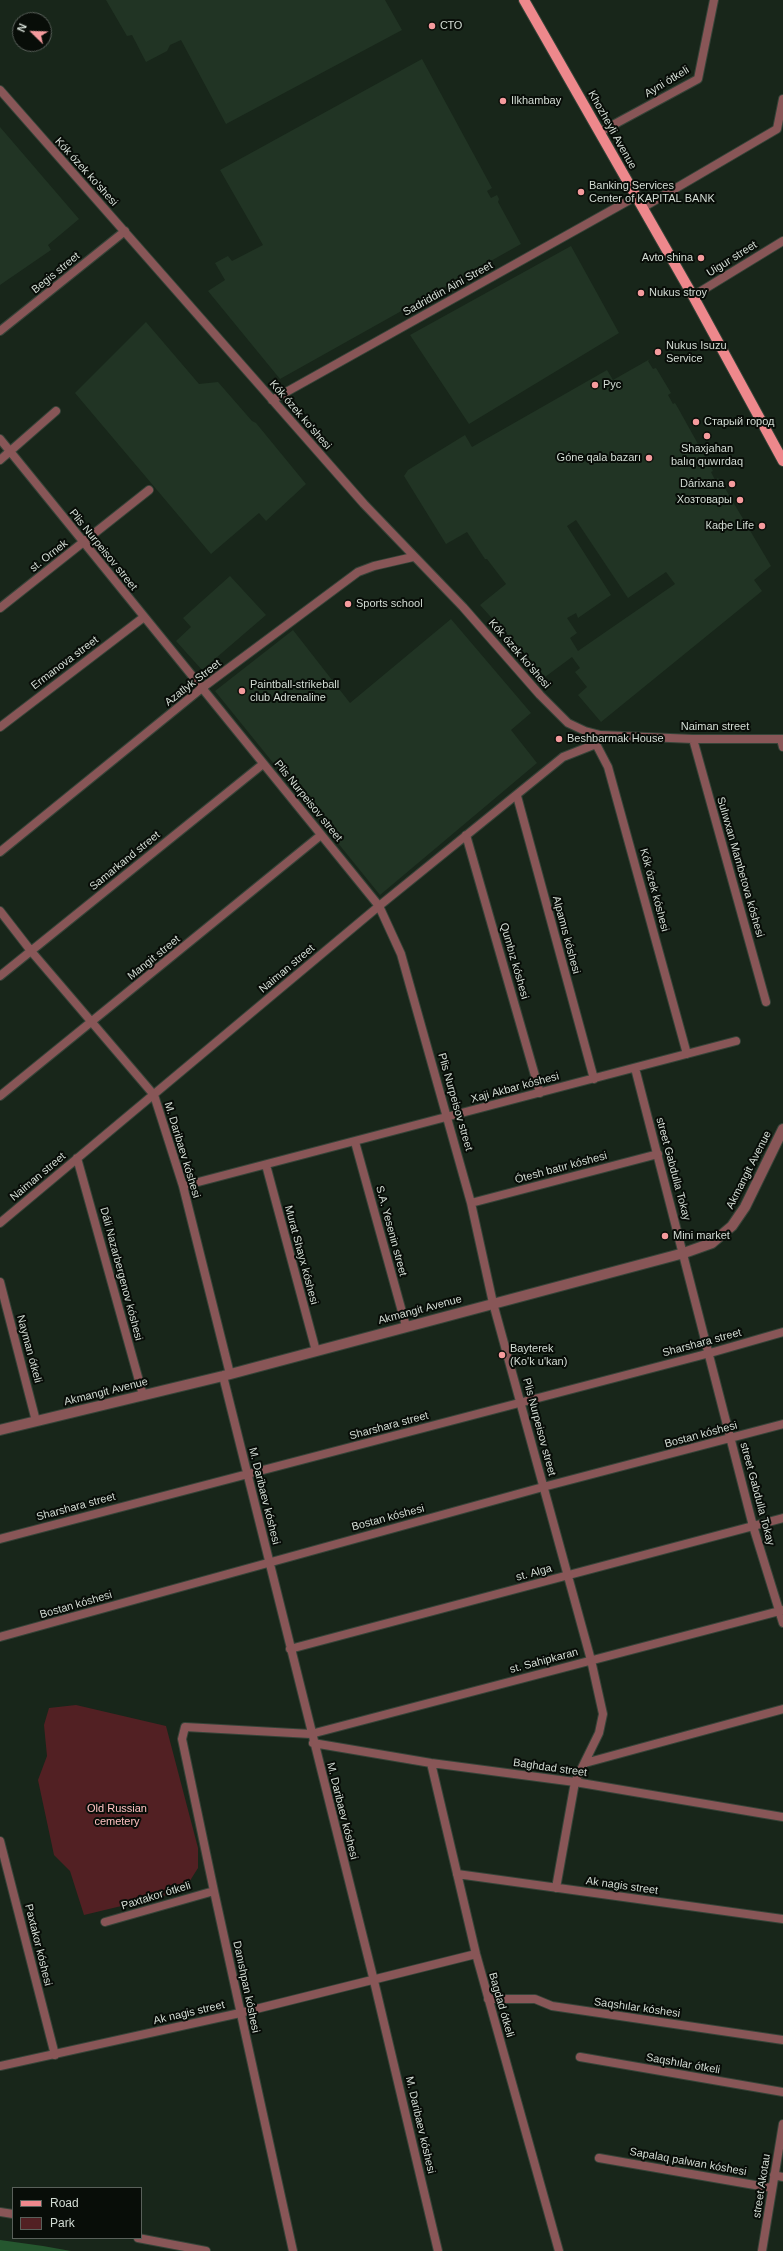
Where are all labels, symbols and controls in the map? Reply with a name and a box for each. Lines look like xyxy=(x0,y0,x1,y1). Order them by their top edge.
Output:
north arrow xyxy=(12,12,52,52)
place label: СТО xyxy=(440,19,462,33)
marker: СТО xyxy=(427,21,437,31)
text: N xyxy=(15,22,29,34)
street label: Ayni ótkeli xyxy=(642,63,692,101)
street label: Khozheyli Avenue xyxy=(585,88,639,172)
place label: Ilkhambay xyxy=(511,94,561,108)
marker: Ilkhambay xyxy=(498,96,508,106)
street label: Kók ózek ko'shesi xyxy=(52,135,120,209)
place label: Banking Services Center of KAPITAL BANK xyxy=(589,179,715,205)
marker: Banking Services Center of KAPITAL BANK xyxy=(576,187,586,197)
street label: Uigur street xyxy=(704,238,760,280)
street label: Begis street xyxy=(29,250,83,296)
place label: Avto shina xyxy=(642,251,693,265)
marker: Avto shina xyxy=(696,253,706,263)
street label: Sadriddin Aini Street xyxy=(401,259,495,319)
place label: Nukus stroy xyxy=(649,286,707,300)
marker: Nukus stroy xyxy=(636,288,646,298)
place label: Nukus Isuzu Service xyxy=(666,339,727,365)
marker: Nukus Isuzu Service xyxy=(653,347,663,357)
street label: Kók ózek ko'shesi xyxy=(266,378,334,452)
place label: Рус xyxy=(603,378,621,392)
marker: Рус xyxy=(590,380,600,390)
place label: Старый город xyxy=(704,415,775,429)
marker: Старый город xyxy=(691,417,701,427)
marker: Shaxjahan balıq quwırdaq xyxy=(702,431,712,441)
place label: Shaxjahan balıq quwırdaq xyxy=(671,442,743,468)
place label: Góne qala bazarı xyxy=(557,451,641,465)
marker: Góne qala bazarı xyxy=(644,453,654,463)
place label: Dárixana xyxy=(680,477,724,491)
marker: Dárixana xyxy=(727,479,737,489)
place label: Хозтовары xyxy=(677,493,732,507)
marker: Хозтовары xyxy=(735,495,745,505)
street label: Plis Nurpeisov street xyxy=(66,507,140,593)
place label: Кафе Life xyxy=(706,519,754,533)
marker: Кафе Life xyxy=(757,521,767,531)
street label: st. Ornek xyxy=(27,537,71,575)
place label: Sports school xyxy=(356,597,423,611)
marker: Sports school xyxy=(343,599,353,609)
street label: Kók ózek ko'shesi xyxy=(485,617,553,691)
street label: Ermanova street xyxy=(29,633,101,693)
street label: Azatlyk Street xyxy=(162,657,224,709)
place label: Paintball-strikeball club Adrenaline xyxy=(250,678,339,704)
marker: Paintball-strikeball club Adrenaline xyxy=(237,686,247,696)
street label: Naiman street xyxy=(681,720,749,734)
place label: Beshbarmak House xyxy=(567,732,664,746)
marker: Beshbarmak House xyxy=(554,734,564,744)
street label: Plis Nurpeisov street xyxy=(271,758,345,844)
street label: Sulıwxan Mambetova kóshesi xyxy=(714,795,766,939)
street label: Samarkand street xyxy=(87,829,163,893)
street label: Kók ózek kóshesi xyxy=(637,847,671,933)
street label: Alpamıs kóshesi xyxy=(549,895,583,975)
street label: Qumbız kóshesi xyxy=(497,921,531,1001)
street label: Mangit street xyxy=(125,933,183,983)
street label: Naiman street xyxy=(257,942,317,996)
street label: Plis Nurpeisov street xyxy=(435,1052,475,1152)
street label: Xaji Akbar kóshesi xyxy=(470,1070,560,1106)
street label: M. Daribaev kóshesi xyxy=(161,1100,203,1200)
street label: street Gabdulla Tokay xyxy=(653,1116,693,1222)
street label: Akmangit Avenue xyxy=(724,1129,774,1211)
street label: Ótesh batır kóshesi xyxy=(514,1149,608,1187)
street label: Naiman street xyxy=(8,1150,68,1204)
street label: S.A. Yesenin street xyxy=(373,1184,409,1278)
street label: Murat Shayx kóshesi xyxy=(281,1204,321,1306)
street label: Dáli Nazarbergenov kóshesi xyxy=(97,1206,145,1342)
place label: Mini market xyxy=(673,1229,730,1243)
marker: Mini market xyxy=(660,1231,670,1241)
street label: Akmangit Avenue xyxy=(377,1292,463,1328)
street label: Nayman ótkeli xyxy=(14,1314,44,1384)
street label: Sharshara street xyxy=(661,1326,743,1360)
place label: Bayterek (Ko'k u'kan) xyxy=(510,1342,567,1368)
marker: Bayterek (Ko'k u'kan) xyxy=(497,1350,507,1360)
street label: Akmangit Avenue xyxy=(63,1375,149,1409)
street label: Plis Nurpeisov street xyxy=(520,1377,558,1477)
street label: Sharshara street xyxy=(348,1409,430,1443)
street label: Bostan kóshesi xyxy=(663,1419,739,1451)
street label: street Gabdulla Tokay xyxy=(737,1441,777,1547)
street label: M. Daribaev kóshesi xyxy=(246,1446,282,1546)
street label: Sharshara street xyxy=(35,1490,117,1524)
street label: Bostan kóshesi xyxy=(350,1502,426,1534)
street label: st. Alga xyxy=(515,1562,553,1584)
street label: Bostan kóshesi xyxy=(38,1588,114,1622)
street label: st. Sahipkaran xyxy=(508,1646,580,1676)
street label: Baghdad street xyxy=(512,1756,588,1780)
street label: M. Daribaev kóshesi xyxy=(324,1761,360,1861)
park label: Old Russian cemetery xyxy=(87,1802,147,1828)
street label: Ak nagis street xyxy=(585,1874,659,1898)
street label: Paxtakor ótkeli xyxy=(120,1879,192,1913)
street label: Paxtakor kóshesi xyxy=(21,1903,55,1987)
street label: Danıshpan kóshesi xyxy=(230,1940,262,2034)
street label: Bagdad ótkeli xyxy=(485,1971,517,2039)
street label: Saqshılar kóshesi xyxy=(593,1995,681,2021)
street label: Ak nagis street xyxy=(152,1998,226,2028)
street label: Saqshılar ótkeli xyxy=(645,2051,721,2077)
street label: M. Daribaev kóshesi xyxy=(402,2075,438,2175)
street label: Sapalaq palwan kóshesi xyxy=(628,2145,748,2179)
street label: street Akotau xyxy=(750,2153,774,2219)
legend xyxy=(12,2187,142,2239)
text: Road xyxy=(50,2196,79,2210)
text: Park xyxy=(50,2216,75,2230)

